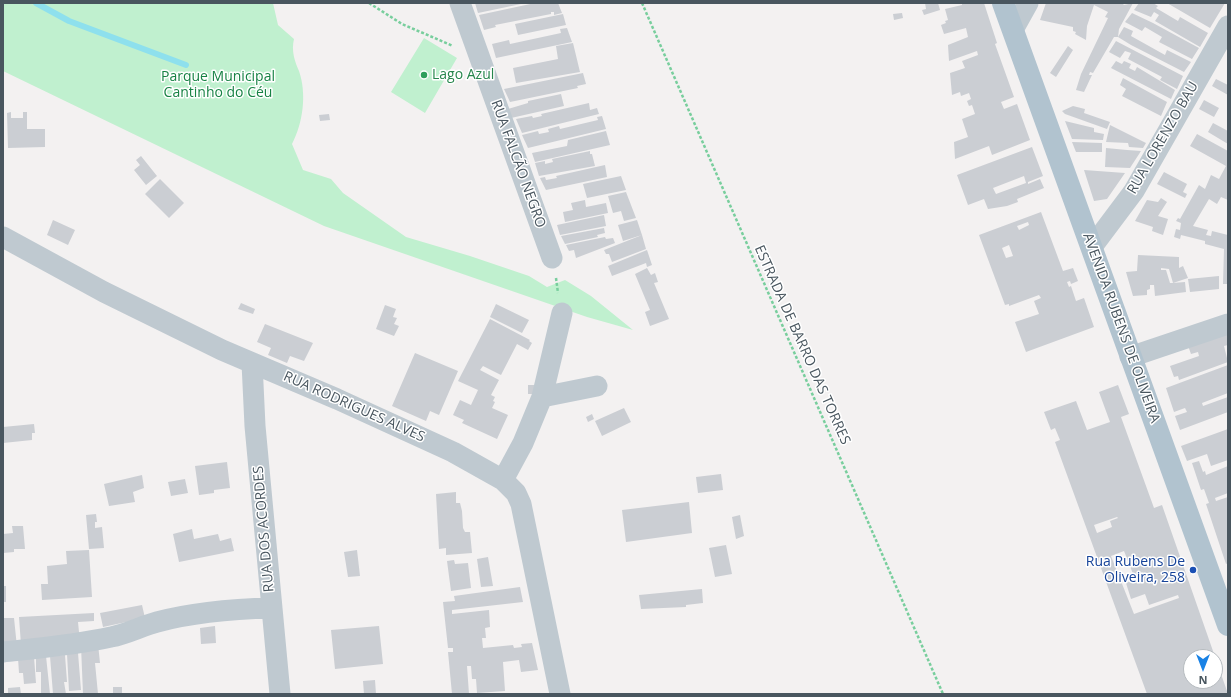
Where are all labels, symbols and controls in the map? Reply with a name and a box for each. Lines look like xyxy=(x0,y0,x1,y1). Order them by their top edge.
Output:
place label: Lago Azul xyxy=(432,67,494,83)
park label: Parque Municipal Cantinho do Céu xyxy=(161,69,275,102)
marker: Lago Azul xyxy=(419,70,429,80)
street label: RUA LORENZO BAU xyxy=(1124,79,1202,197)
street label: RUA FALCÃO NEGRO xyxy=(487,98,549,230)
street label: AVENIDA RUBENS DE OLIVEIRA xyxy=(1079,231,1163,425)
street label: ESTRADA DE BARRO DAS TORRES xyxy=(750,243,854,447)
street label: RUA RODRIGUES ALVES xyxy=(281,368,427,446)
street label: RUA DOS ACORDES xyxy=(250,465,278,593)
place label: Rua Rubens De Oliveira, 258 xyxy=(1086,554,1185,586)
marker: Rua Rubens De Oliveira, 258 xyxy=(1188,565,1198,575)
north arrow xyxy=(1183,649,1223,689)
text: N xyxy=(1199,673,1207,688)

